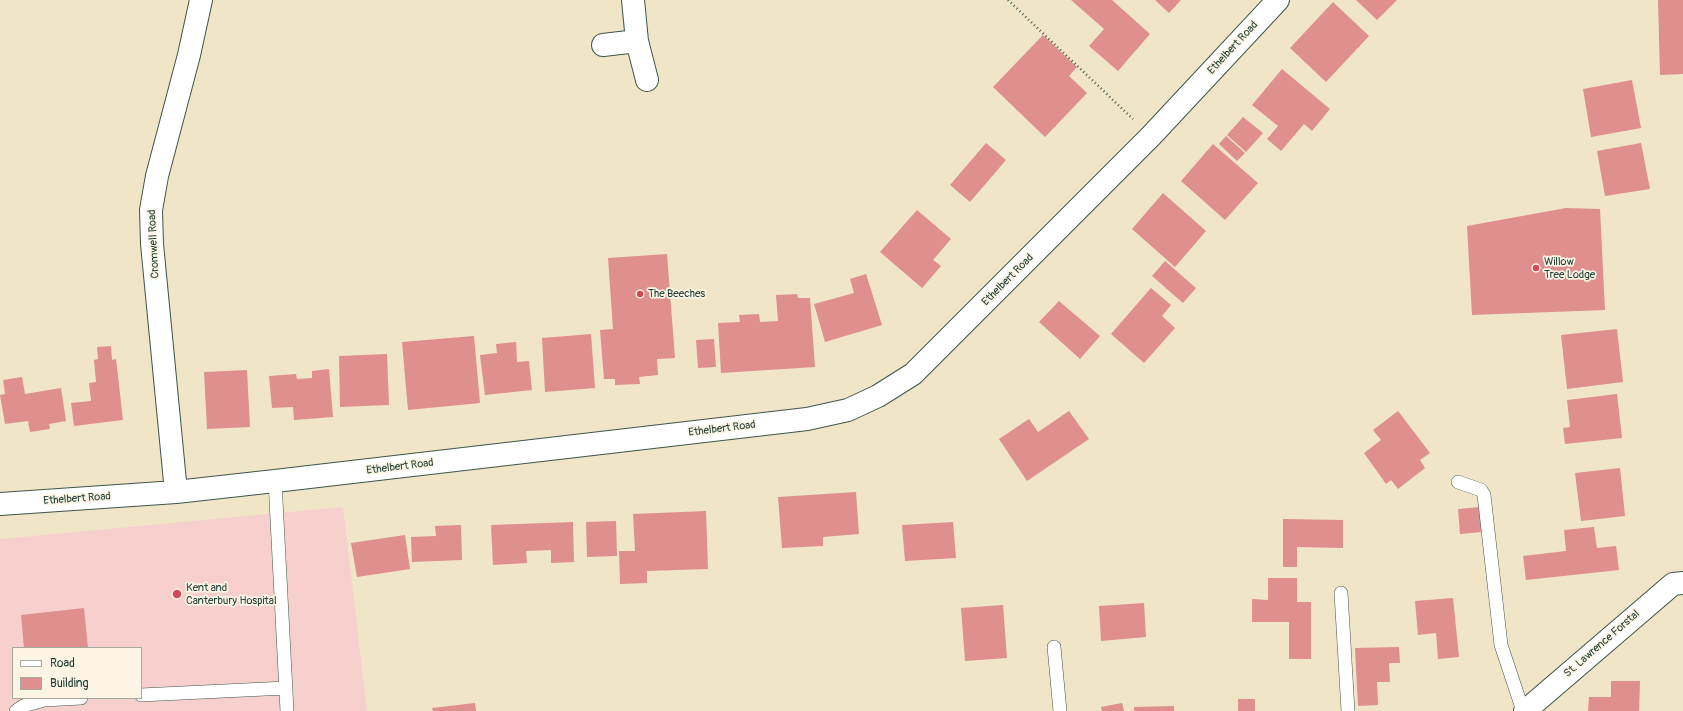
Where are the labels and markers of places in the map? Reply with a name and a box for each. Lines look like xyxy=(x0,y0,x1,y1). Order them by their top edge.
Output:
place label: Willow Tree Lodge xyxy=(1544,255,1595,281)
marker: Willow Tree Lodge xyxy=(1531,263,1541,273)
place label: The Beeches xyxy=(648,287,705,301)
marker: The Beeches xyxy=(635,289,645,299)
place label: Kent and Canterbury Hospital xyxy=(186,581,277,607)
marker: Kent and Canterbury Hospital xyxy=(171,588,183,600)

